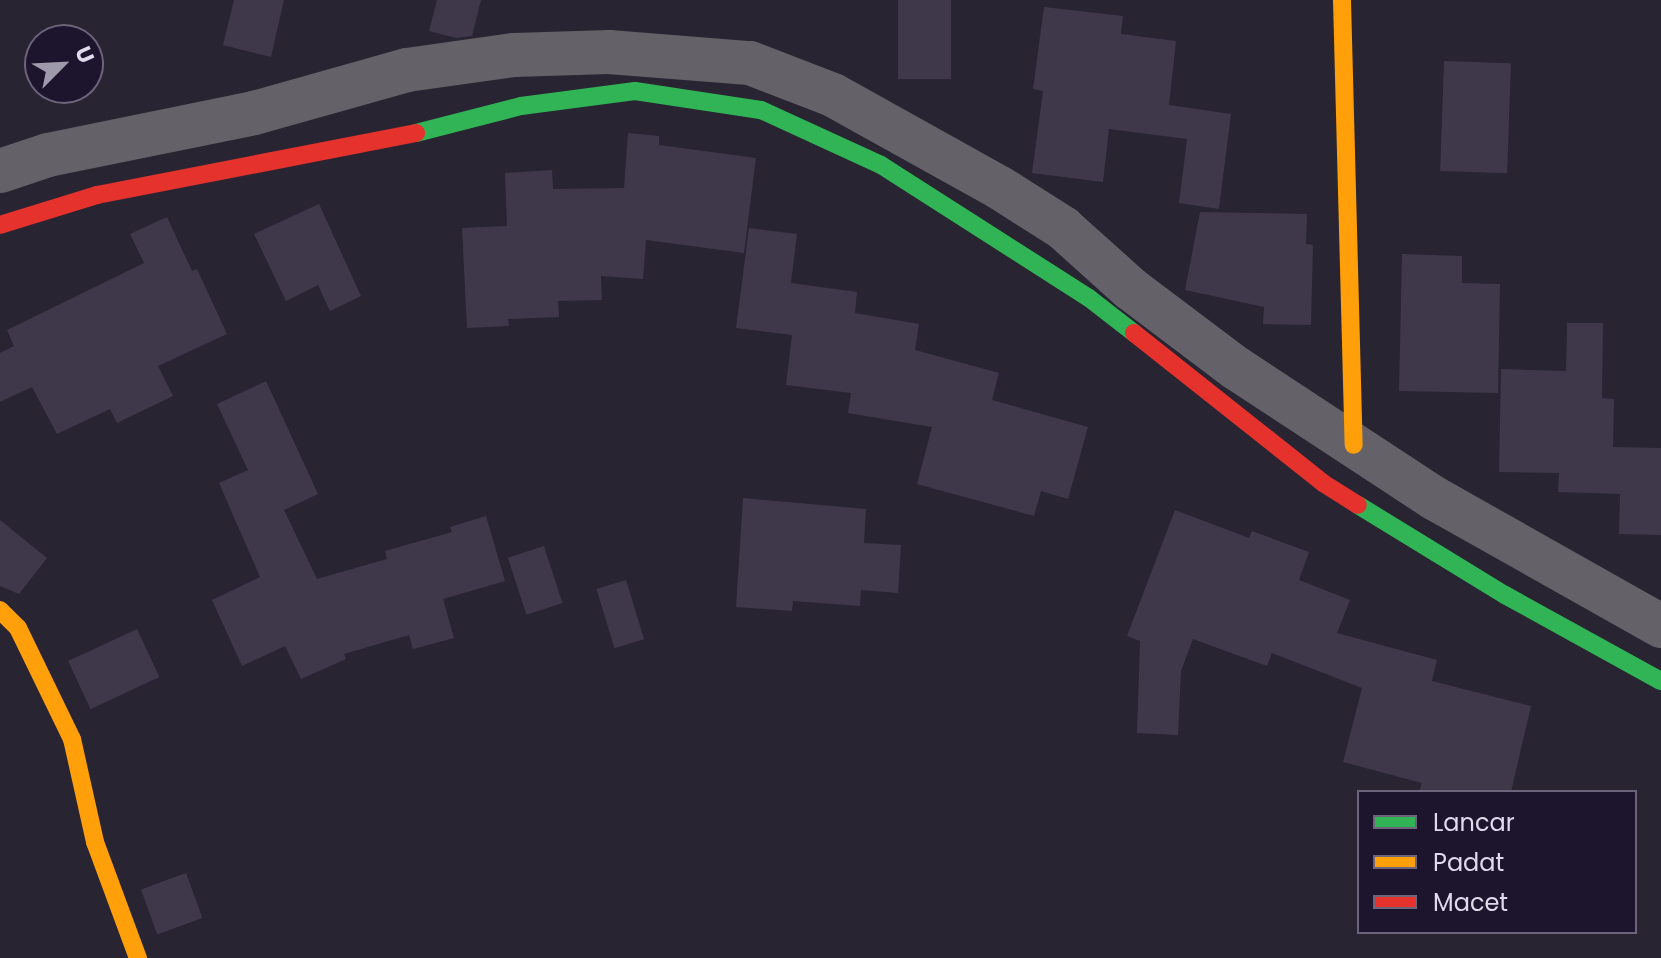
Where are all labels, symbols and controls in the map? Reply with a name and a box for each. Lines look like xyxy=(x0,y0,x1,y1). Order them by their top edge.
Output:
north arrow xyxy=(24,24,104,104)
text: U xyxy=(67,41,102,68)
legend xyxy=(1357,790,1637,934)
text: Lancar xyxy=(1433,806,1515,839)
text: Padat xyxy=(1433,846,1504,879)
text: Macet xyxy=(1433,886,1508,919)

